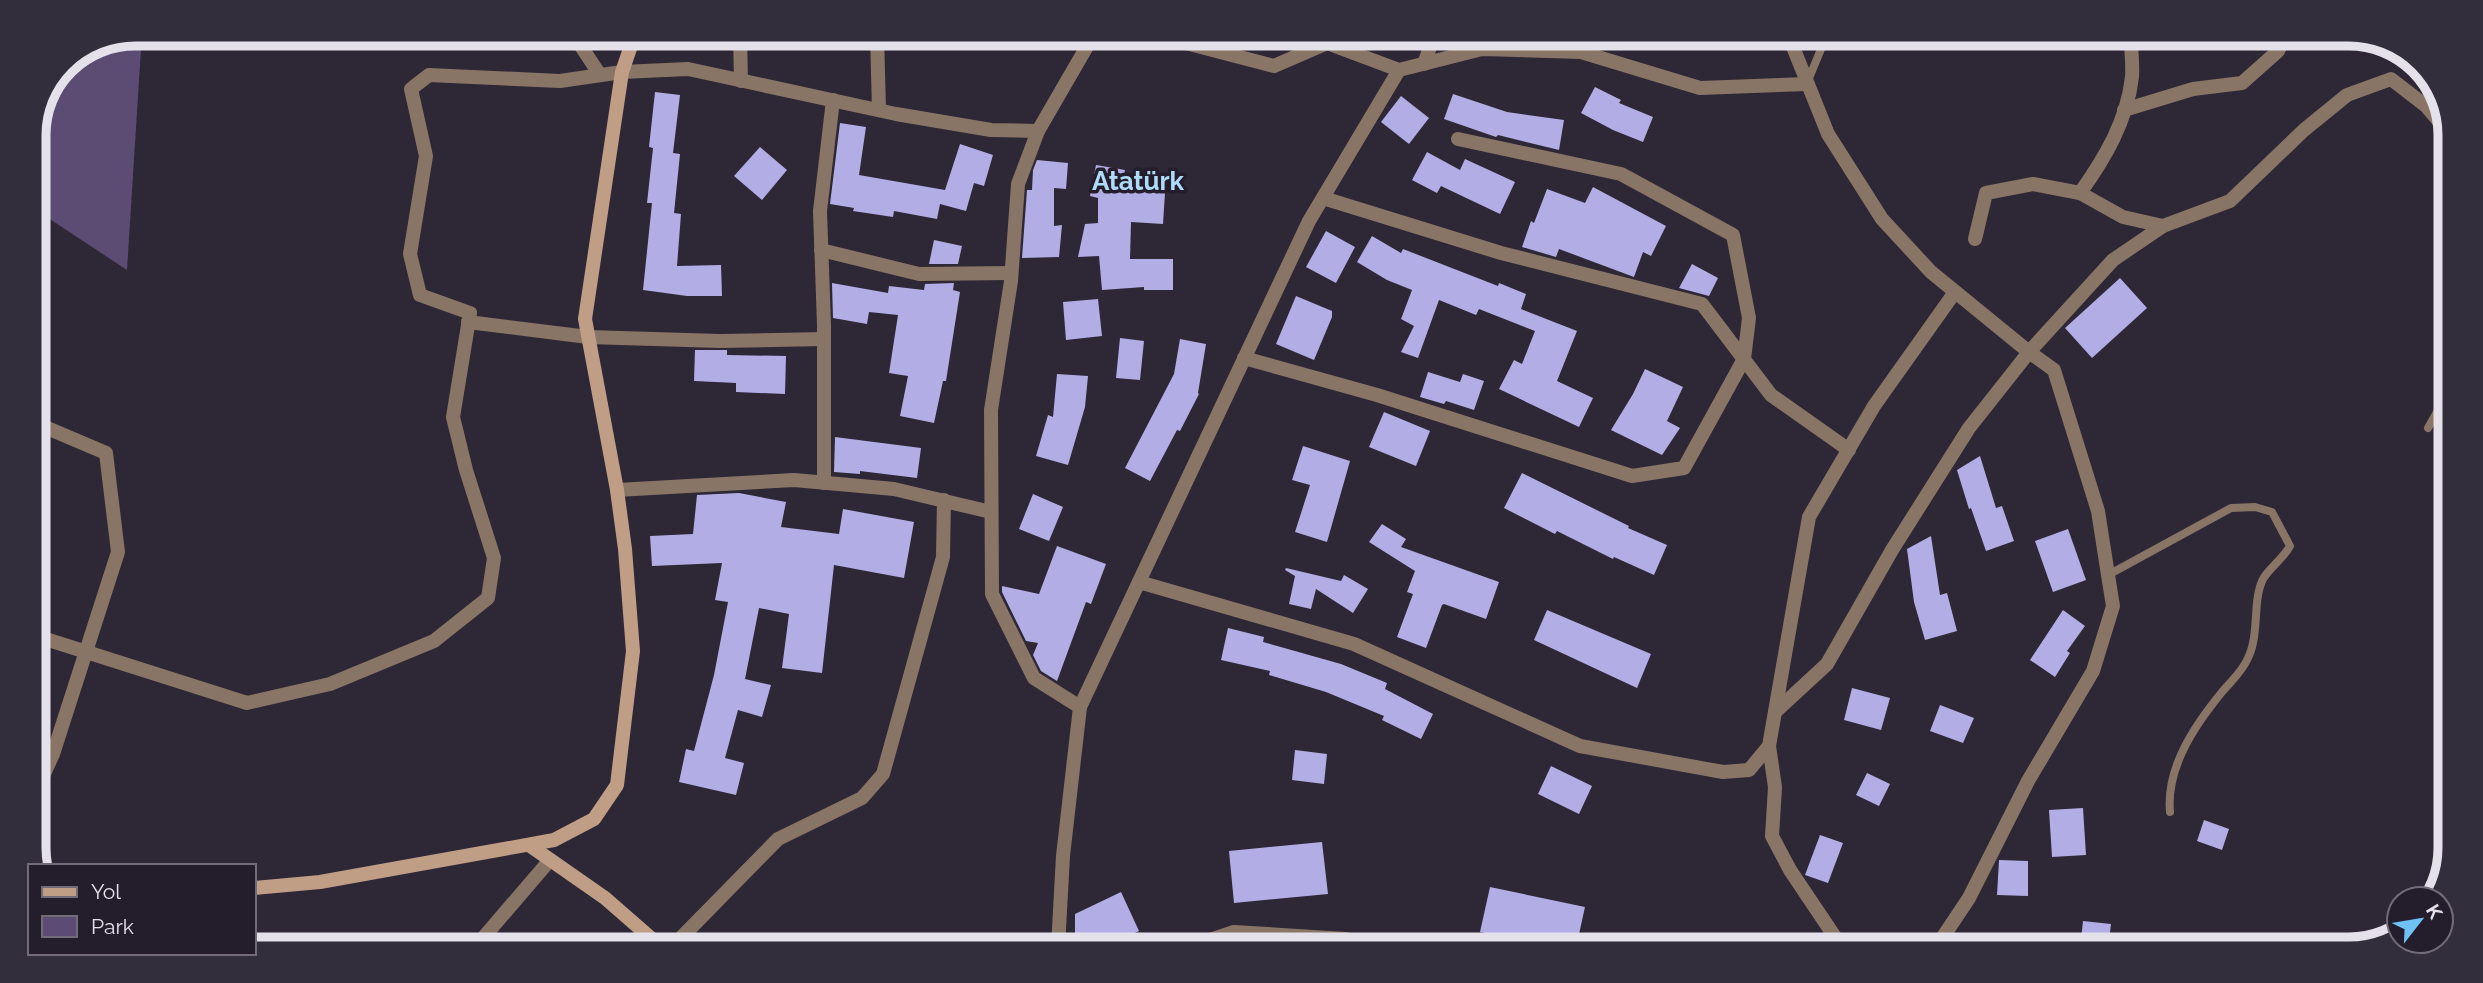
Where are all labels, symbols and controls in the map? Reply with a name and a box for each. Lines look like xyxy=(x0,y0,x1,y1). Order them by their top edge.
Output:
district label: Atatürk xyxy=(1092,166,1185,196)
legend xyxy=(28,864,256,955)
text: Yol xyxy=(91,879,121,904)
north arrow xyxy=(2385,885,2455,955)
text: K xyxy=(2422,900,2447,923)
text: Park xyxy=(91,914,134,939)

